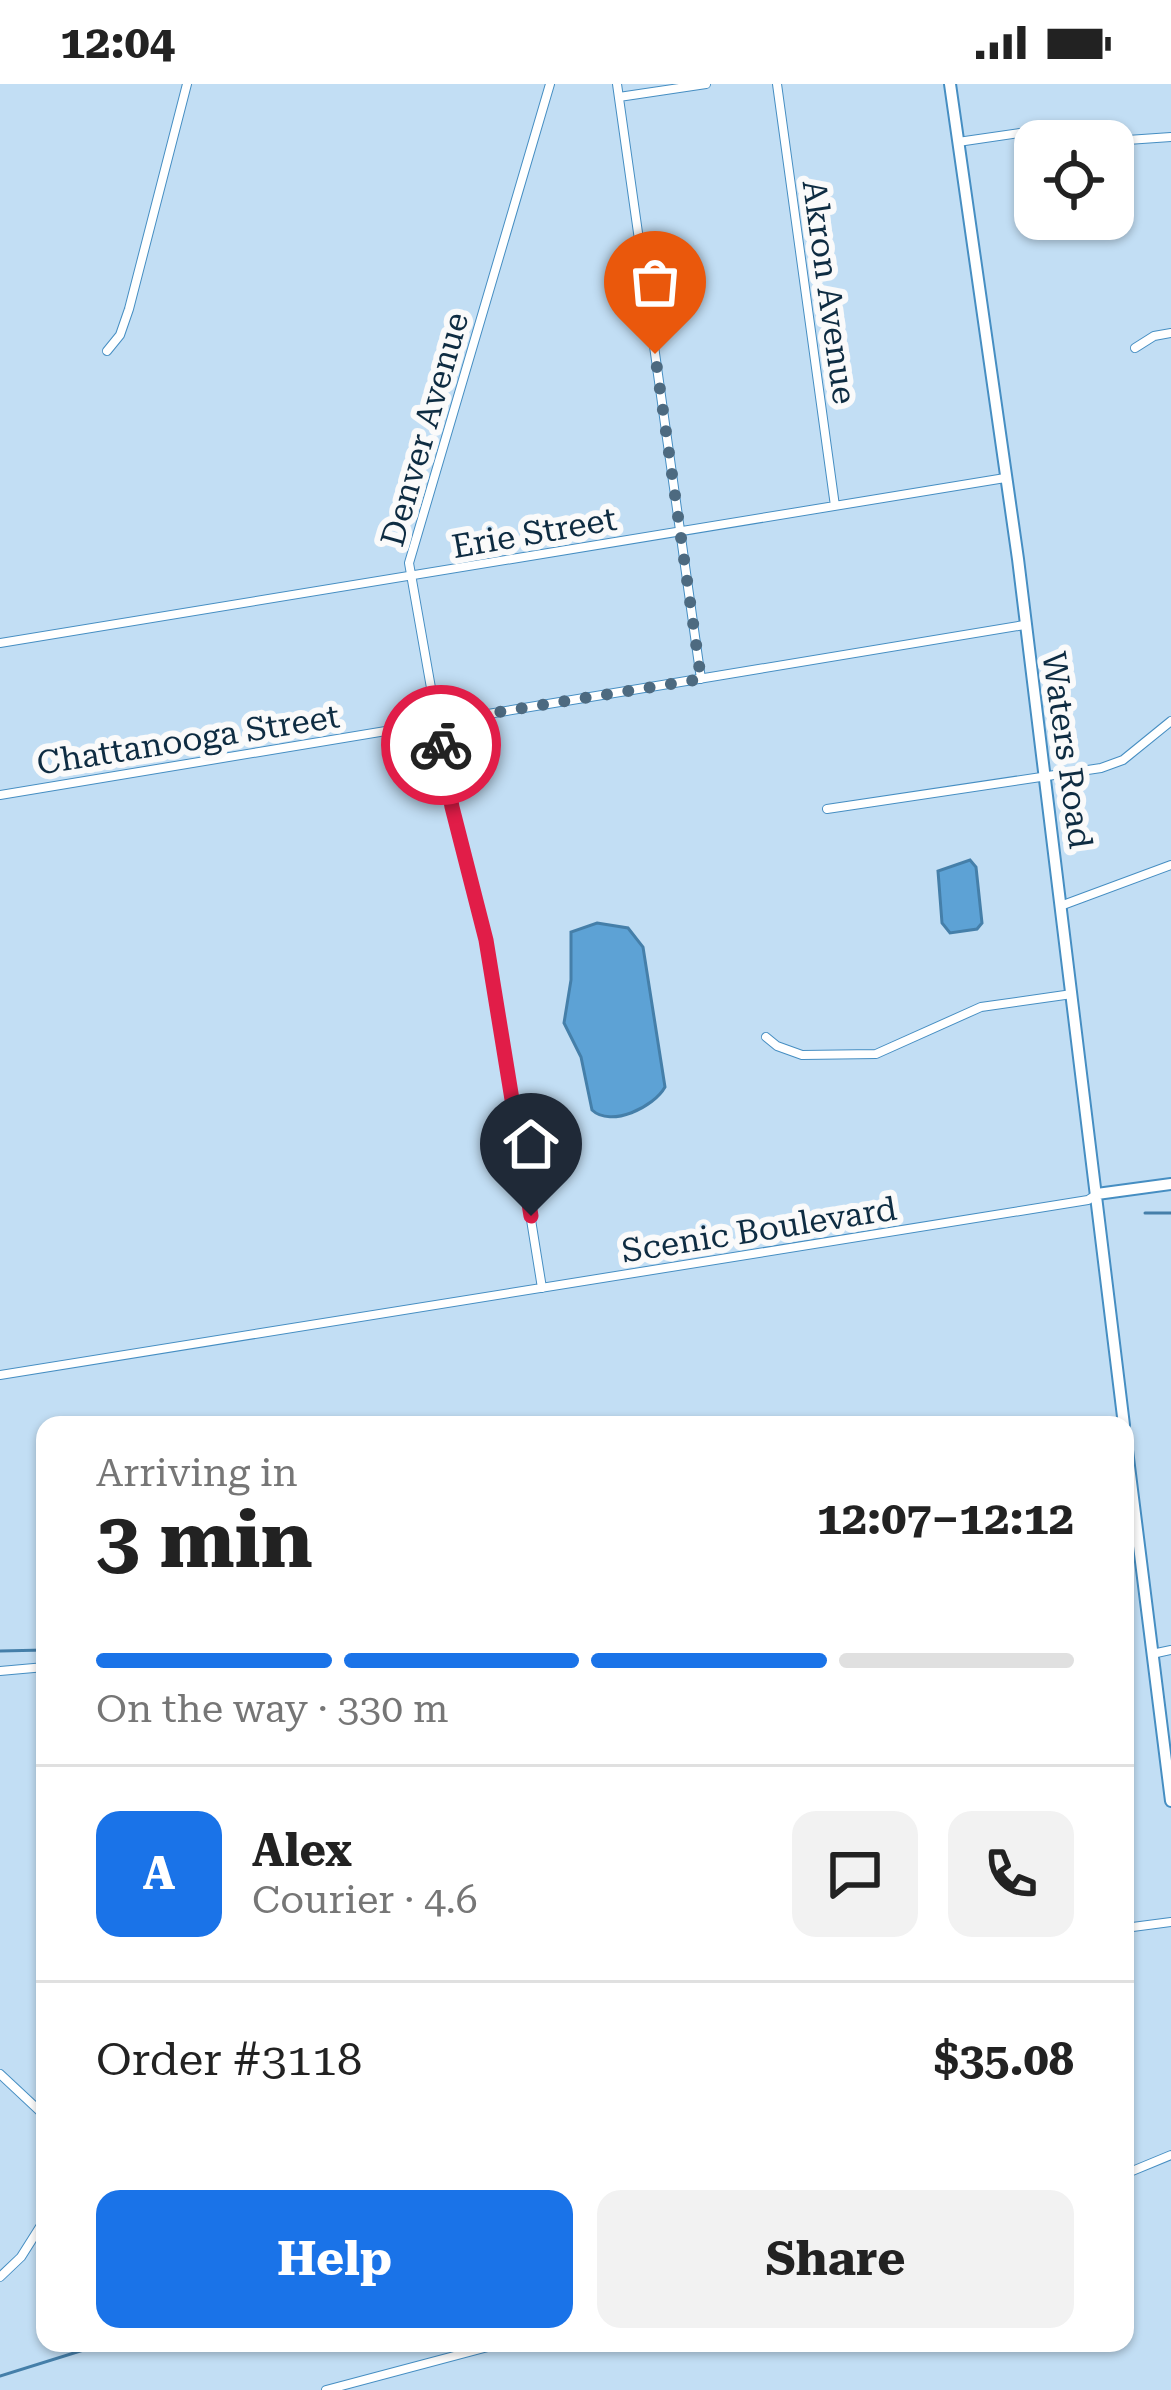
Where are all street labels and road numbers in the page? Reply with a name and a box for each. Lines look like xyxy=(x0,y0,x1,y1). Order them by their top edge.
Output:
street label: Akron Avenue xyxy=(794,177,865,407)
street label: Denver Avenue xyxy=(372,308,477,551)
street label: Erie Street xyxy=(449,499,619,566)
street label: Waters Road xyxy=(1034,649,1101,851)
street label: Chattanooga Street xyxy=(34,696,342,783)
street label: Scenic Boulevard xyxy=(619,1188,899,1271)

